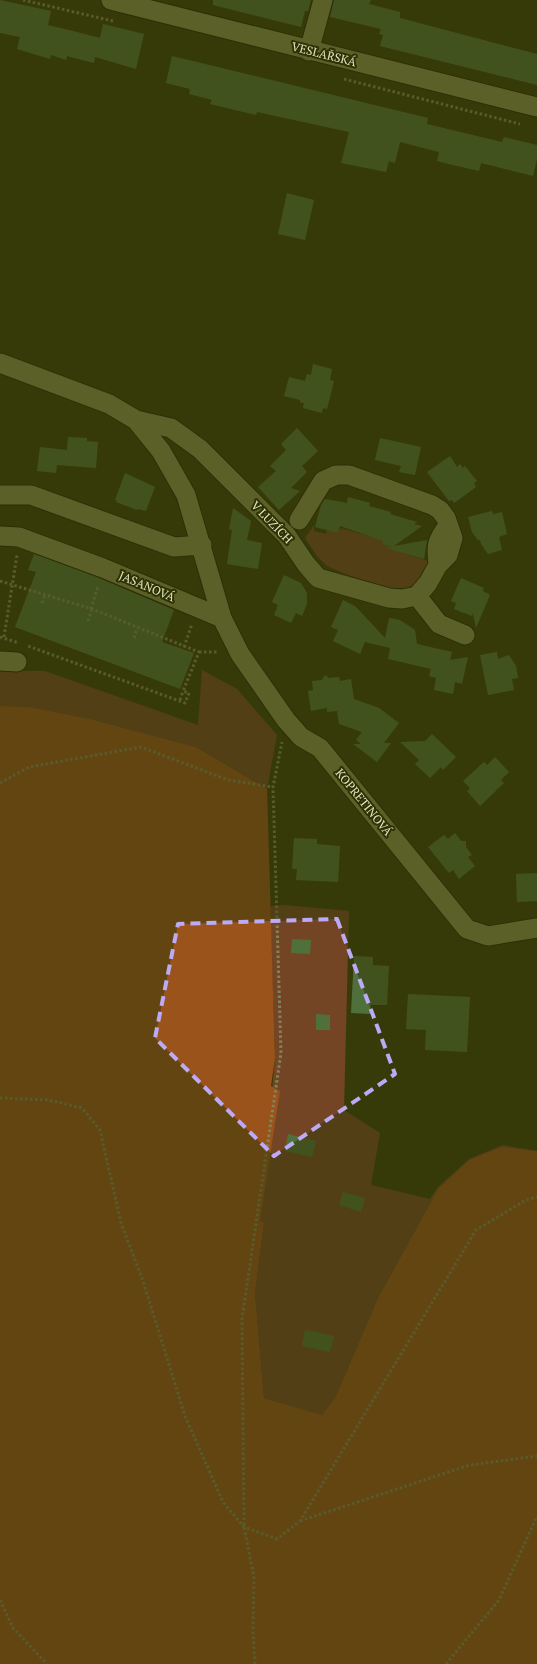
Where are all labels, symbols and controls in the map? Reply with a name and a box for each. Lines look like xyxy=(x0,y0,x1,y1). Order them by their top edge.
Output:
street label: VESLAŘSKÁ xyxy=(290,39,359,69)
street label: V LUZÍCH xyxy=(248,498,296,547)
street label: JASANOVÁ xyxy=(117,568,178,605)
street label: KOPRETINOVÁ xyxy=(332,765,396,839)

